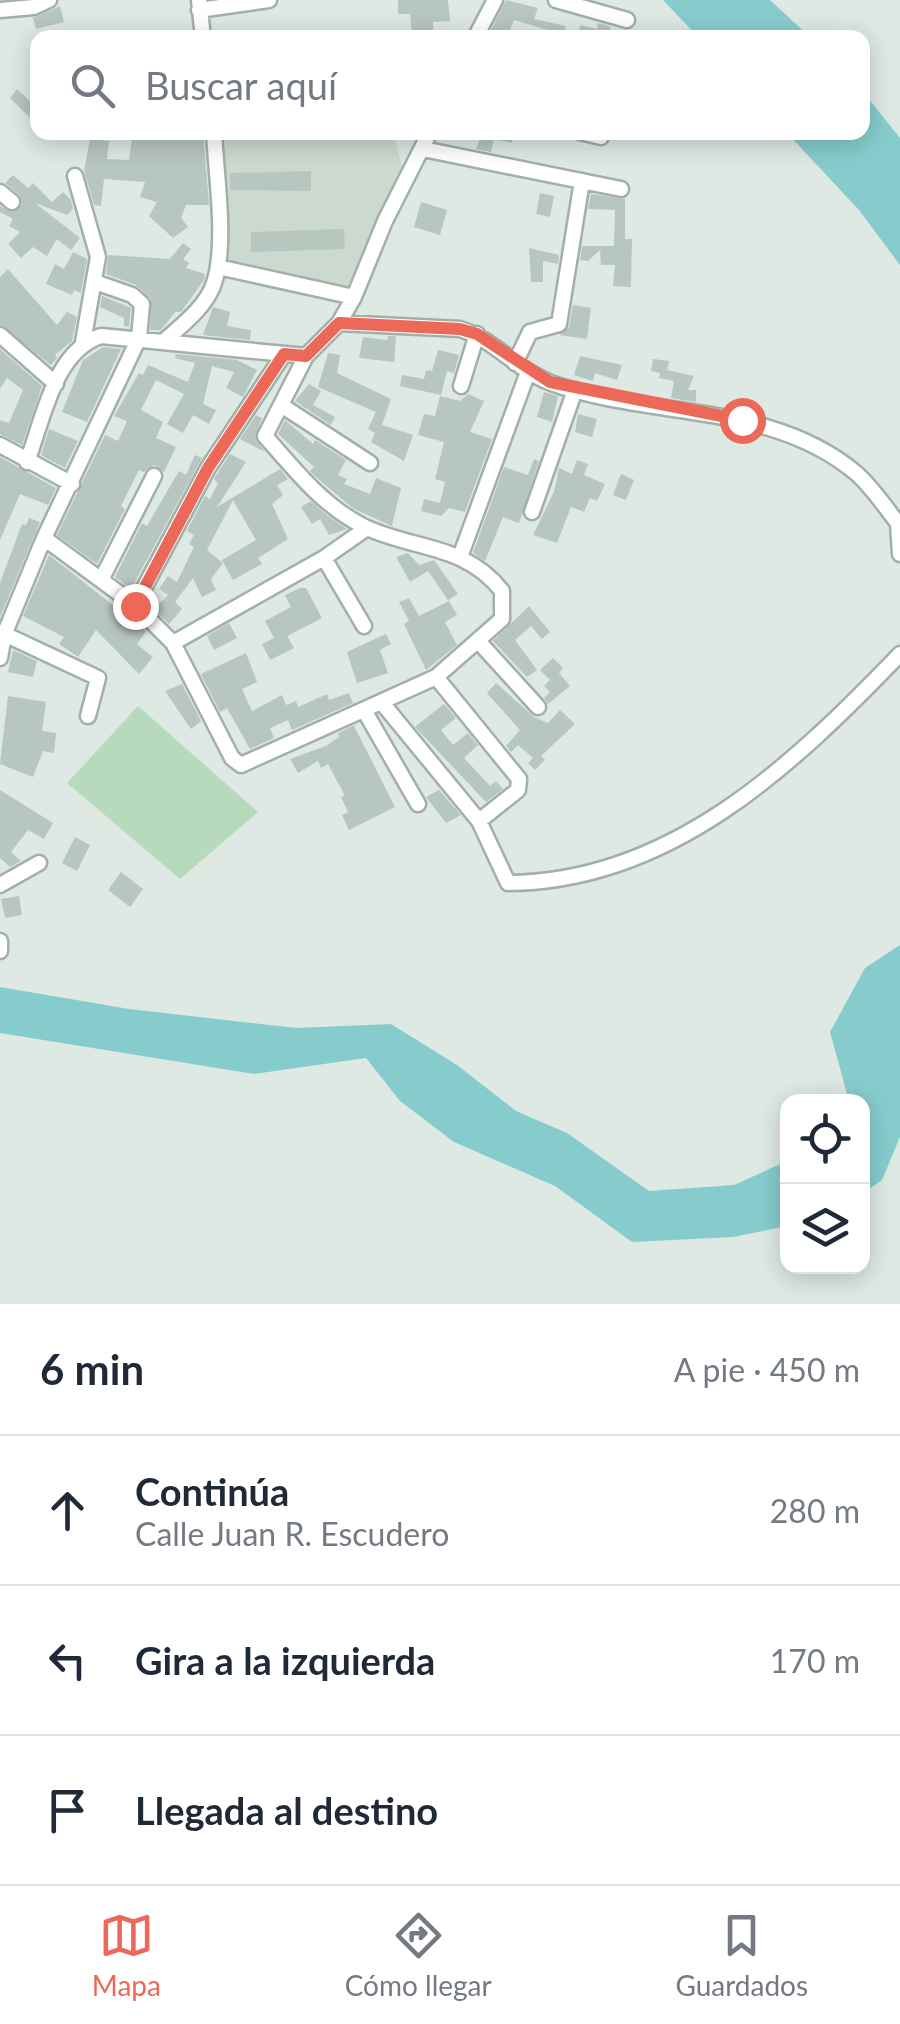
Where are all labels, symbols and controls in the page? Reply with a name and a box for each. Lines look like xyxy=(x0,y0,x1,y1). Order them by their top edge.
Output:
search box xyxy=(30,30,870,140)
icon: search xyxy=(65,58,120,113)
text: Buscar aquí xyxy=(145,62,337,108)
route start xyxy=(720,398,766,444)
route end xyxy=(113,584,159,630)
map controls xyxy=(780,1094,870,1274)
button: locate xyxy=(780,1094,870,1184)
button: layers xyxy=(780,1184,870,1274)
text: 6 min xyxy=(40,1344,144,1394)
text: A pie · 450 m xyxy=(674,1350,860,1389)
text: Continúa xyxy=(135,1468,289,1514)
icon: ahead xyxy=(40,1483,95,1538)
text: 280 m xyxy=(770,1491,860,1530)
text: Calle Juan R. Escudero xyxy=(135,1514,449,1553)
icon: left xyxy=(40,1633,95,1688)
text: Gira a la izquierda xyxy=(135,1637,435,1683)
text: 170 m xyxy=(770,1641,860,1680)
icon: arrive xyxy=(40,1783,95,1838)
text: Llegada al destino xyxy=(135,1787,438,1833)
tab: Mapa xyxy=(92,1908,161,2002)
tab: Cómo llegar xyxy=(345,1908,492,2002)
tab: Guardados xyxy=(675,1908,808,2002)

